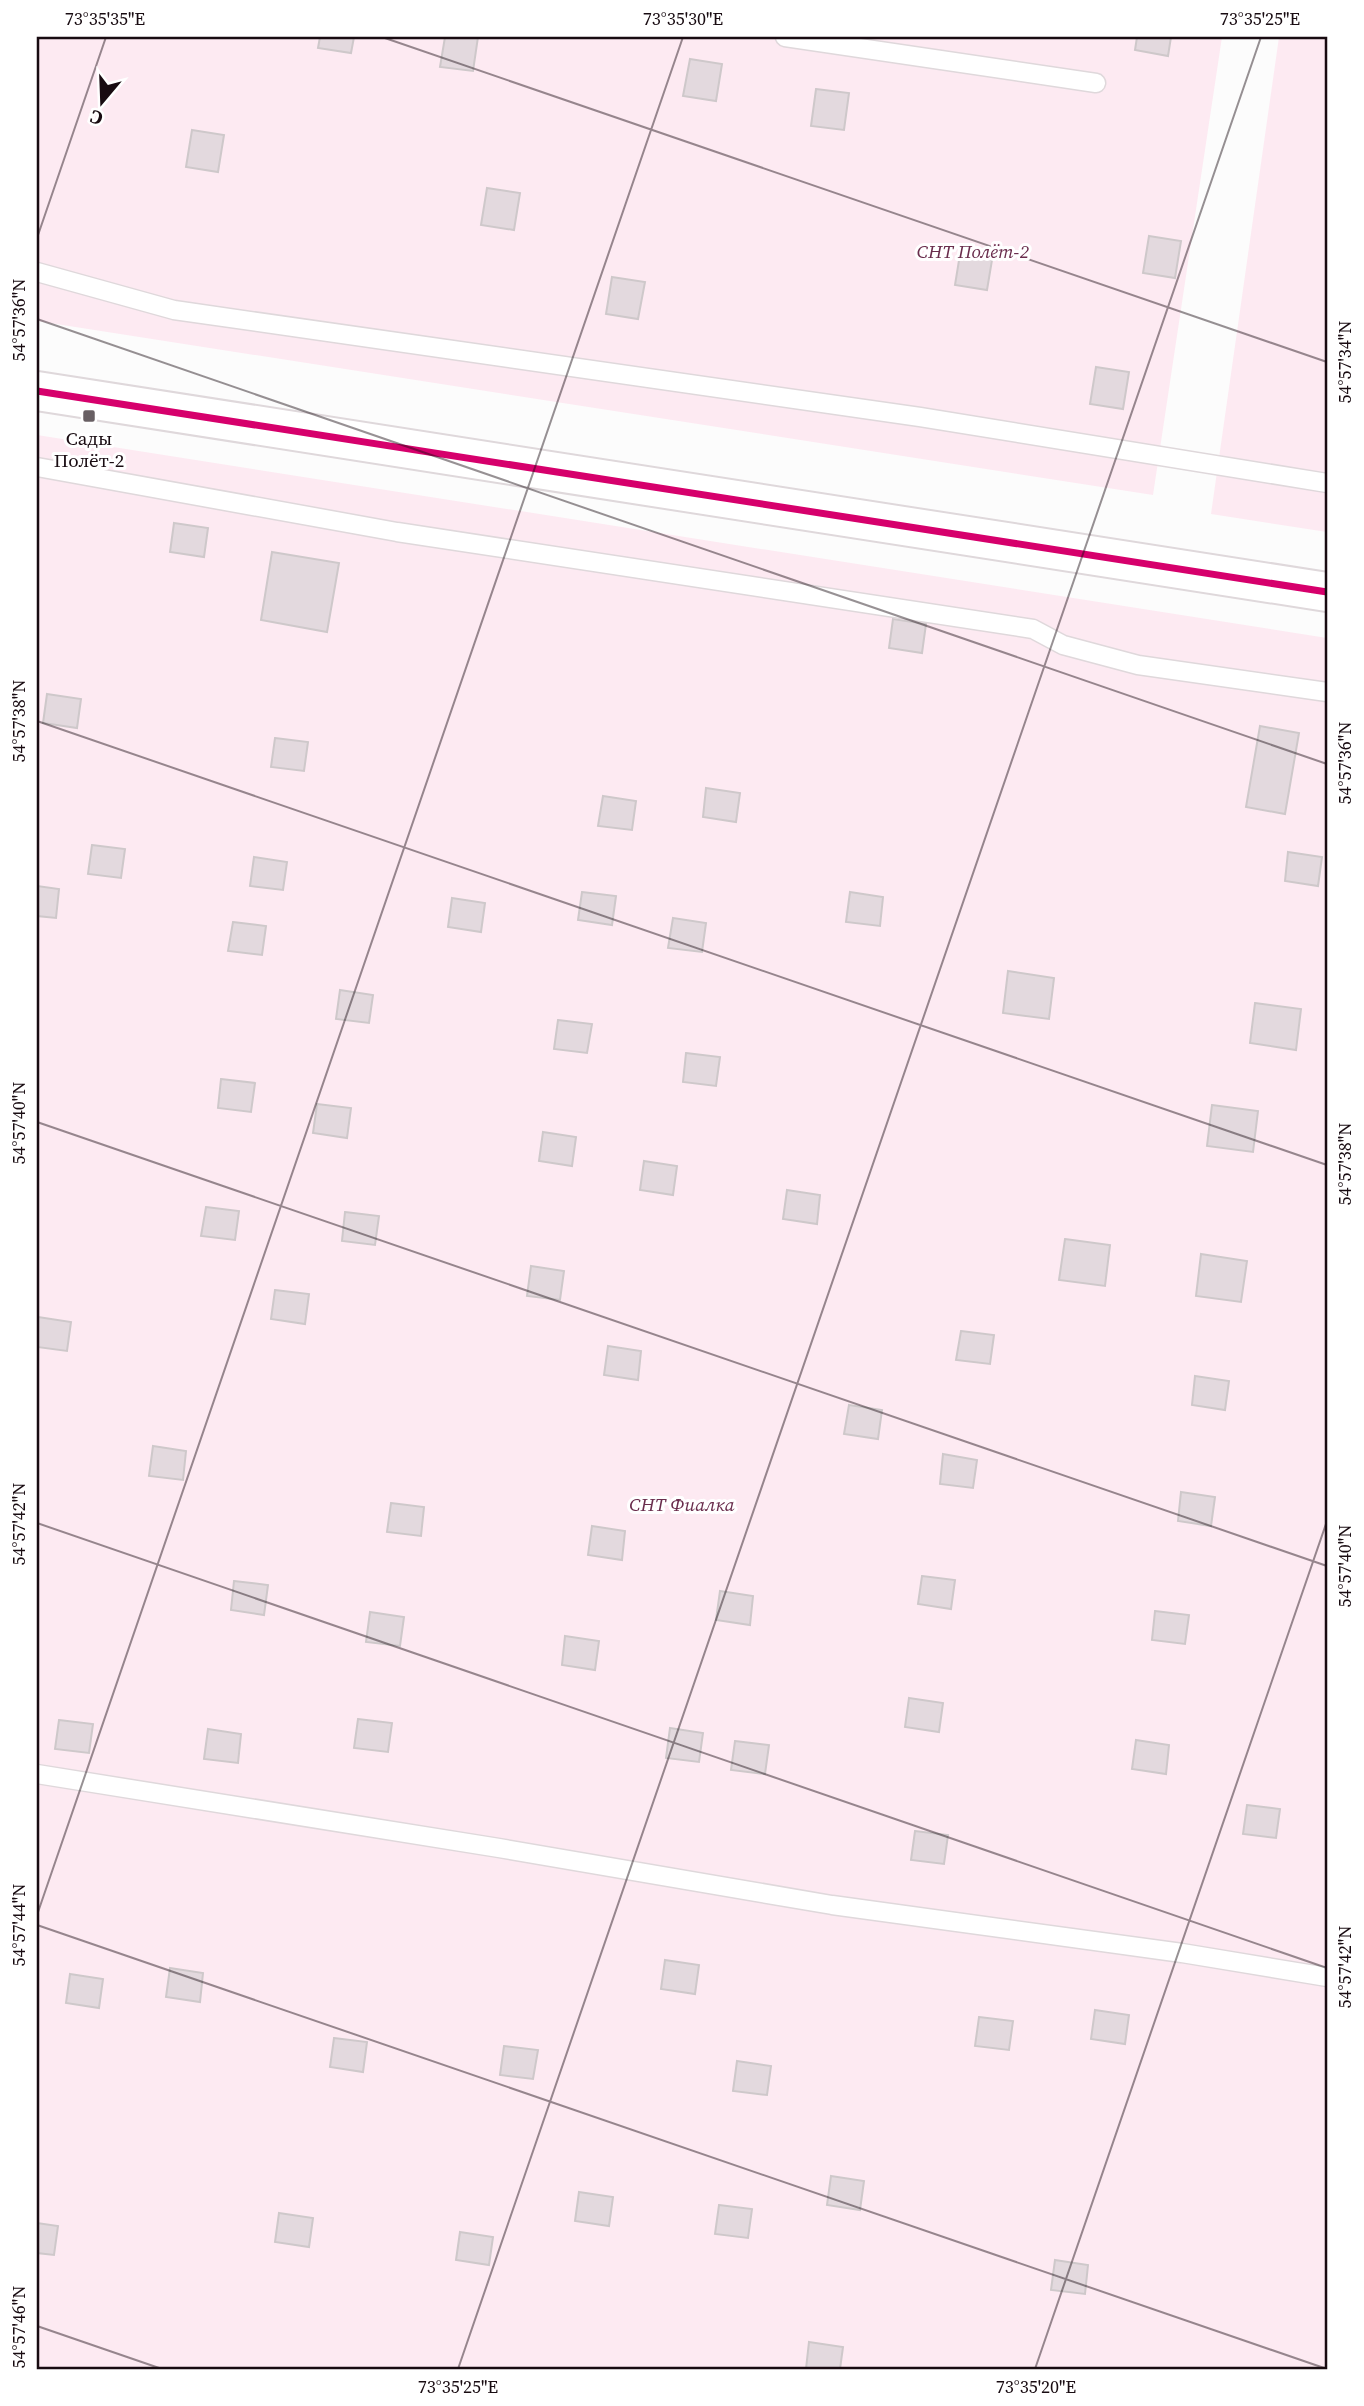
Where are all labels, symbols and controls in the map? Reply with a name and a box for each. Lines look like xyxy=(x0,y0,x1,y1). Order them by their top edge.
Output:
text: 73°35'35"E xyxy=(65,6,145,31)
text: 73°35'30"E xyxy=(643,6,723,31)
text: 73°35'25"E xyxy=(1220,6,1300,31)
north arrow xyxy=(66,66,136,136)
text: С xyxy=(86,104,106,132)
park label: СНТ Полёт-2 xyxy=(917,238,1030,264)
text: 54°57'36"N xyxy=(6,279,31,361)
text: 54°57'34"N xyxy=(1332,321,1357,403)
marker: Сады Полёт-2 xyxy=(81,408,97,424)
place label: Сады Полёт-2 xyxy=(54,425,124,473)
text: 54°57'38"N xyxy=(6,680,31,762)
text: 54°57'36"N xyxy=(1332,722,1357,804)
text: 54°57'40"N xyxy=(6,1082,31,1164)
text: 54°57'38"N xyxy=(1332,1123,1357,1205)
text: 54°57'42"N xyxy=(6,1483,31,1565)
park label: СНТ Фиалка xyxy=(629,1491,735,1517)
text: 54°57'40"N xyxy=(1332,1525,1357,1607)
text: 54°57'44"N xyxy=(6,1884,31,1966)
text: 54°57'42"N xyxy=(1332,1926,1357,2008)
text: 54°57'46"N xyxy=(6,2286,31,2368)
text: 73°35'25"E xyxy=(418,2374,498,2399)
text: 73°35'20"E xyxy=(996,2374,1076,2399)

